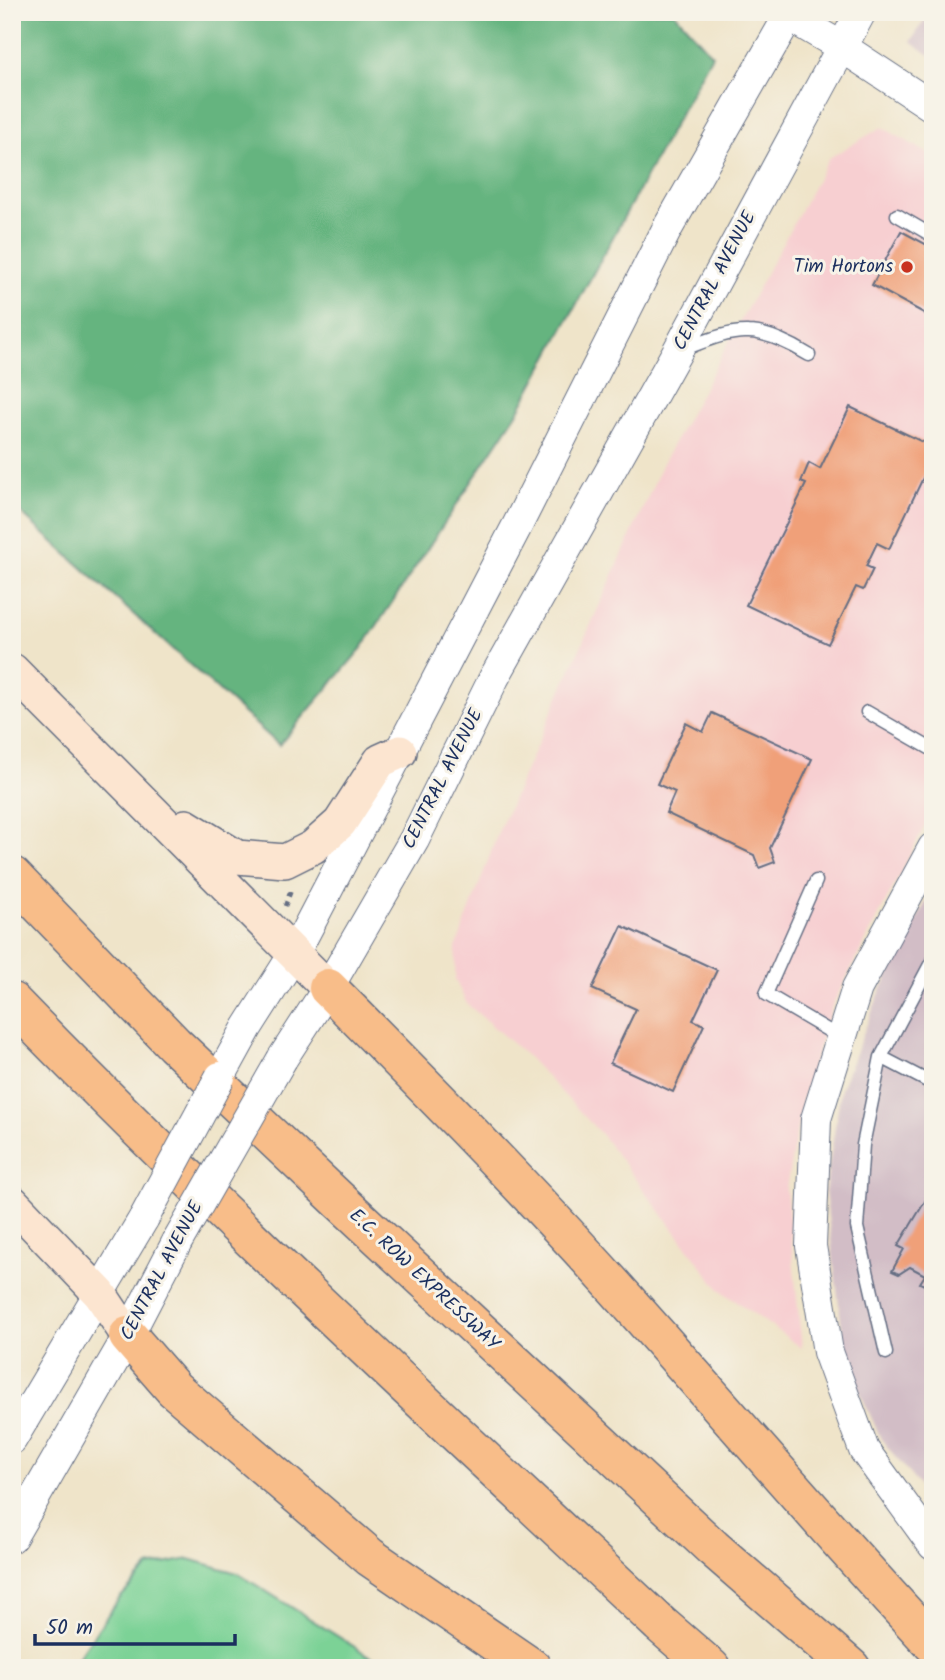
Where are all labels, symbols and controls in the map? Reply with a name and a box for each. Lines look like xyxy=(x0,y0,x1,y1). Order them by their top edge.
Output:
street label: CENTRAL AVENUE xyxy=(666,205,765,356)
place label: Tim Hortons xyxy=(794,252,893,282)
marker: Tim Hortons xyxy=(899,259,915,275)
street label: CENTRAL AVENUE xyxy=(395,703,492,855)
street label: CENTRAL AVENUE xyxy=(113,1195,212,1346)
street label: E.C. ROW EXPRESSWAY xyxy=(342,1202,507,1359)
scale bar xyxy=(35,1603,234,1647)
text: 50 m xyxy=(46,1612,93,1645)

